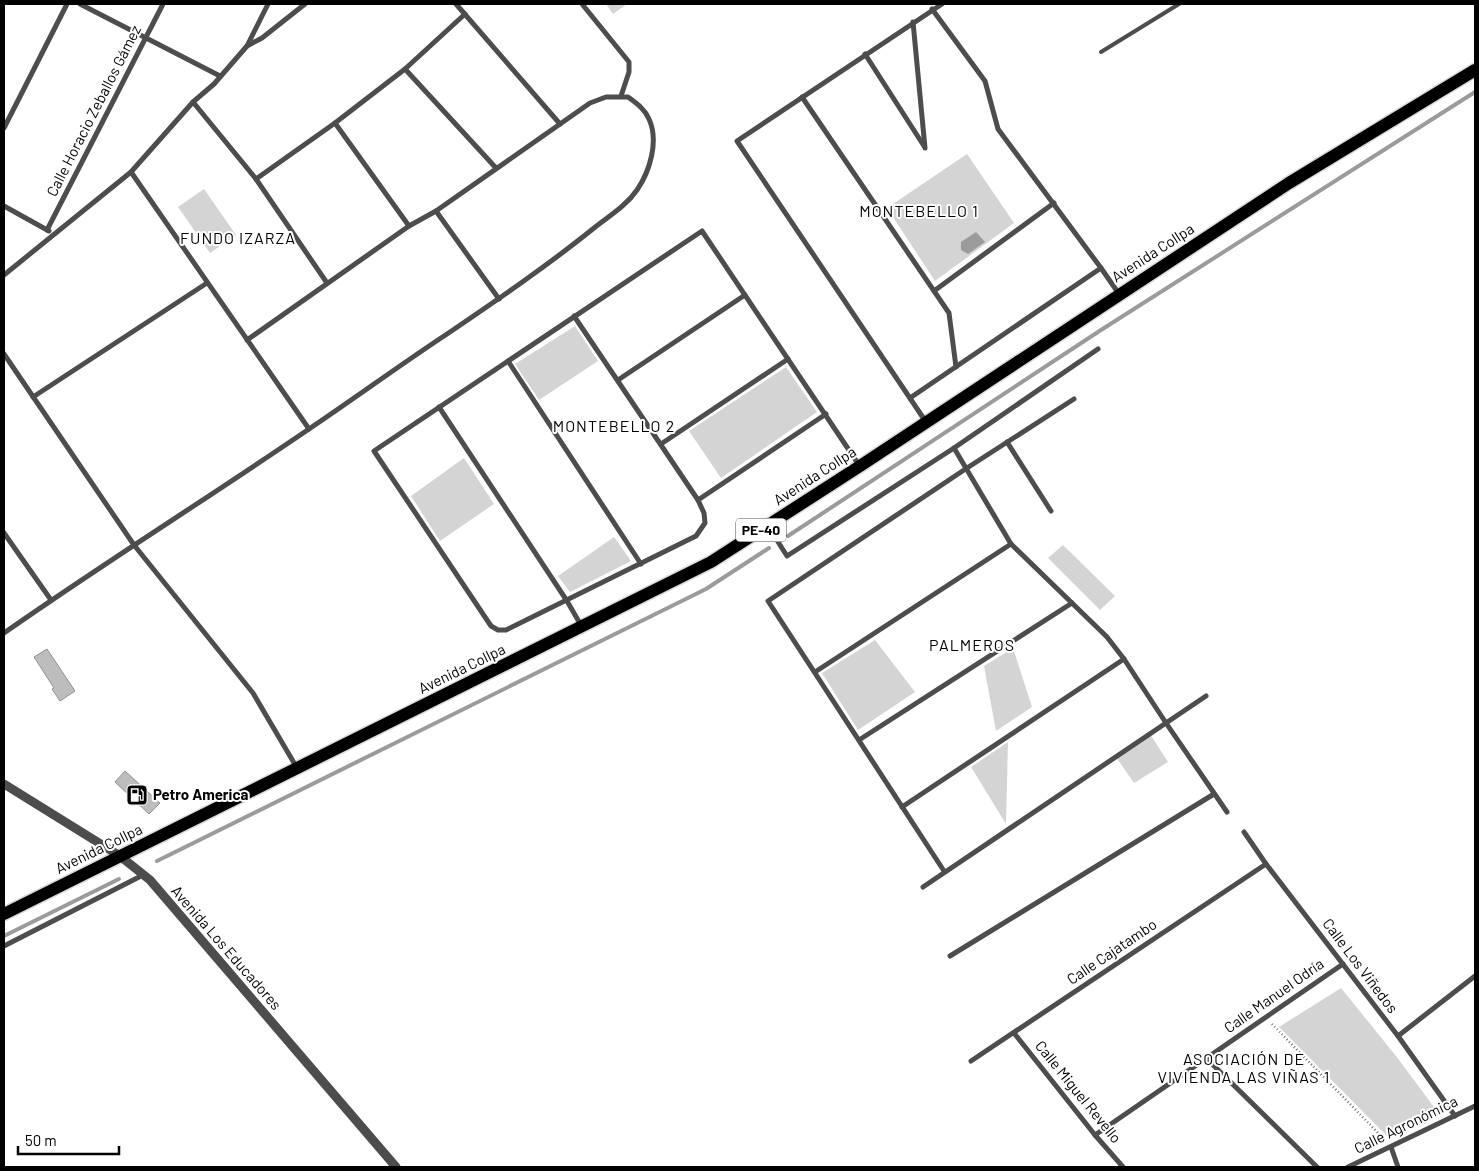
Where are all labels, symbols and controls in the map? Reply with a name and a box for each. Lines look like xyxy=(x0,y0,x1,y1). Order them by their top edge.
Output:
street label: Calle Horacio Zeballos Gámez xyxy=(42,22,144,199)
district label: MONTEBELLO 1 xyxy=(859,201,979,220)
street label: Avenida Collpa xyxy=(1108,219,1197,285)
district label: FUNDO IZARZA xyxy=(180,228,296,247)
district label: MONTEBELLO 2 xyxy=(553,416,675,435)
street label: Avenida Collpa xyxy=(770,442,859,508)
road number: PE-40 xyxy=(736,518,786,542)
district label: PALMEROS xyxy=(929,635,1015,654)
street label: Avenida Collpa xyxy=(415,639,508,697)
fuel station icon: Petro America xyxy=(125,783,149,807)
place label: Petro America xyxy=(153,785,248,803)
street label: Avenida Collpa xyxy=(52,819,145,877)
street label: Avenida Los Educadores xyxy=(168,882,286,1013)
street label: Calle Cajatambo xyxy=(1063,915,1160,988)
street label: Calle Los Viñedos xyxy=(1319,915,1402,1016)
street label: Calle Manuel Odría xyxy=(1220,954,1327,1036)
street label: Calle Miguel Revello xyxy=(1032,1037,1126,1146)
district label: ASOCIACIÓN DE VIVIENDA LAS VIÑAS 1 xyxy=(1158,1049,1330,1086)
street label: Calle Agronómica xyxy=(1351,1091,1460,1157)
scale bar xyxy=(18,1124,119,1156)
text: 50 m xyxy=(25,1131,57,1149)

